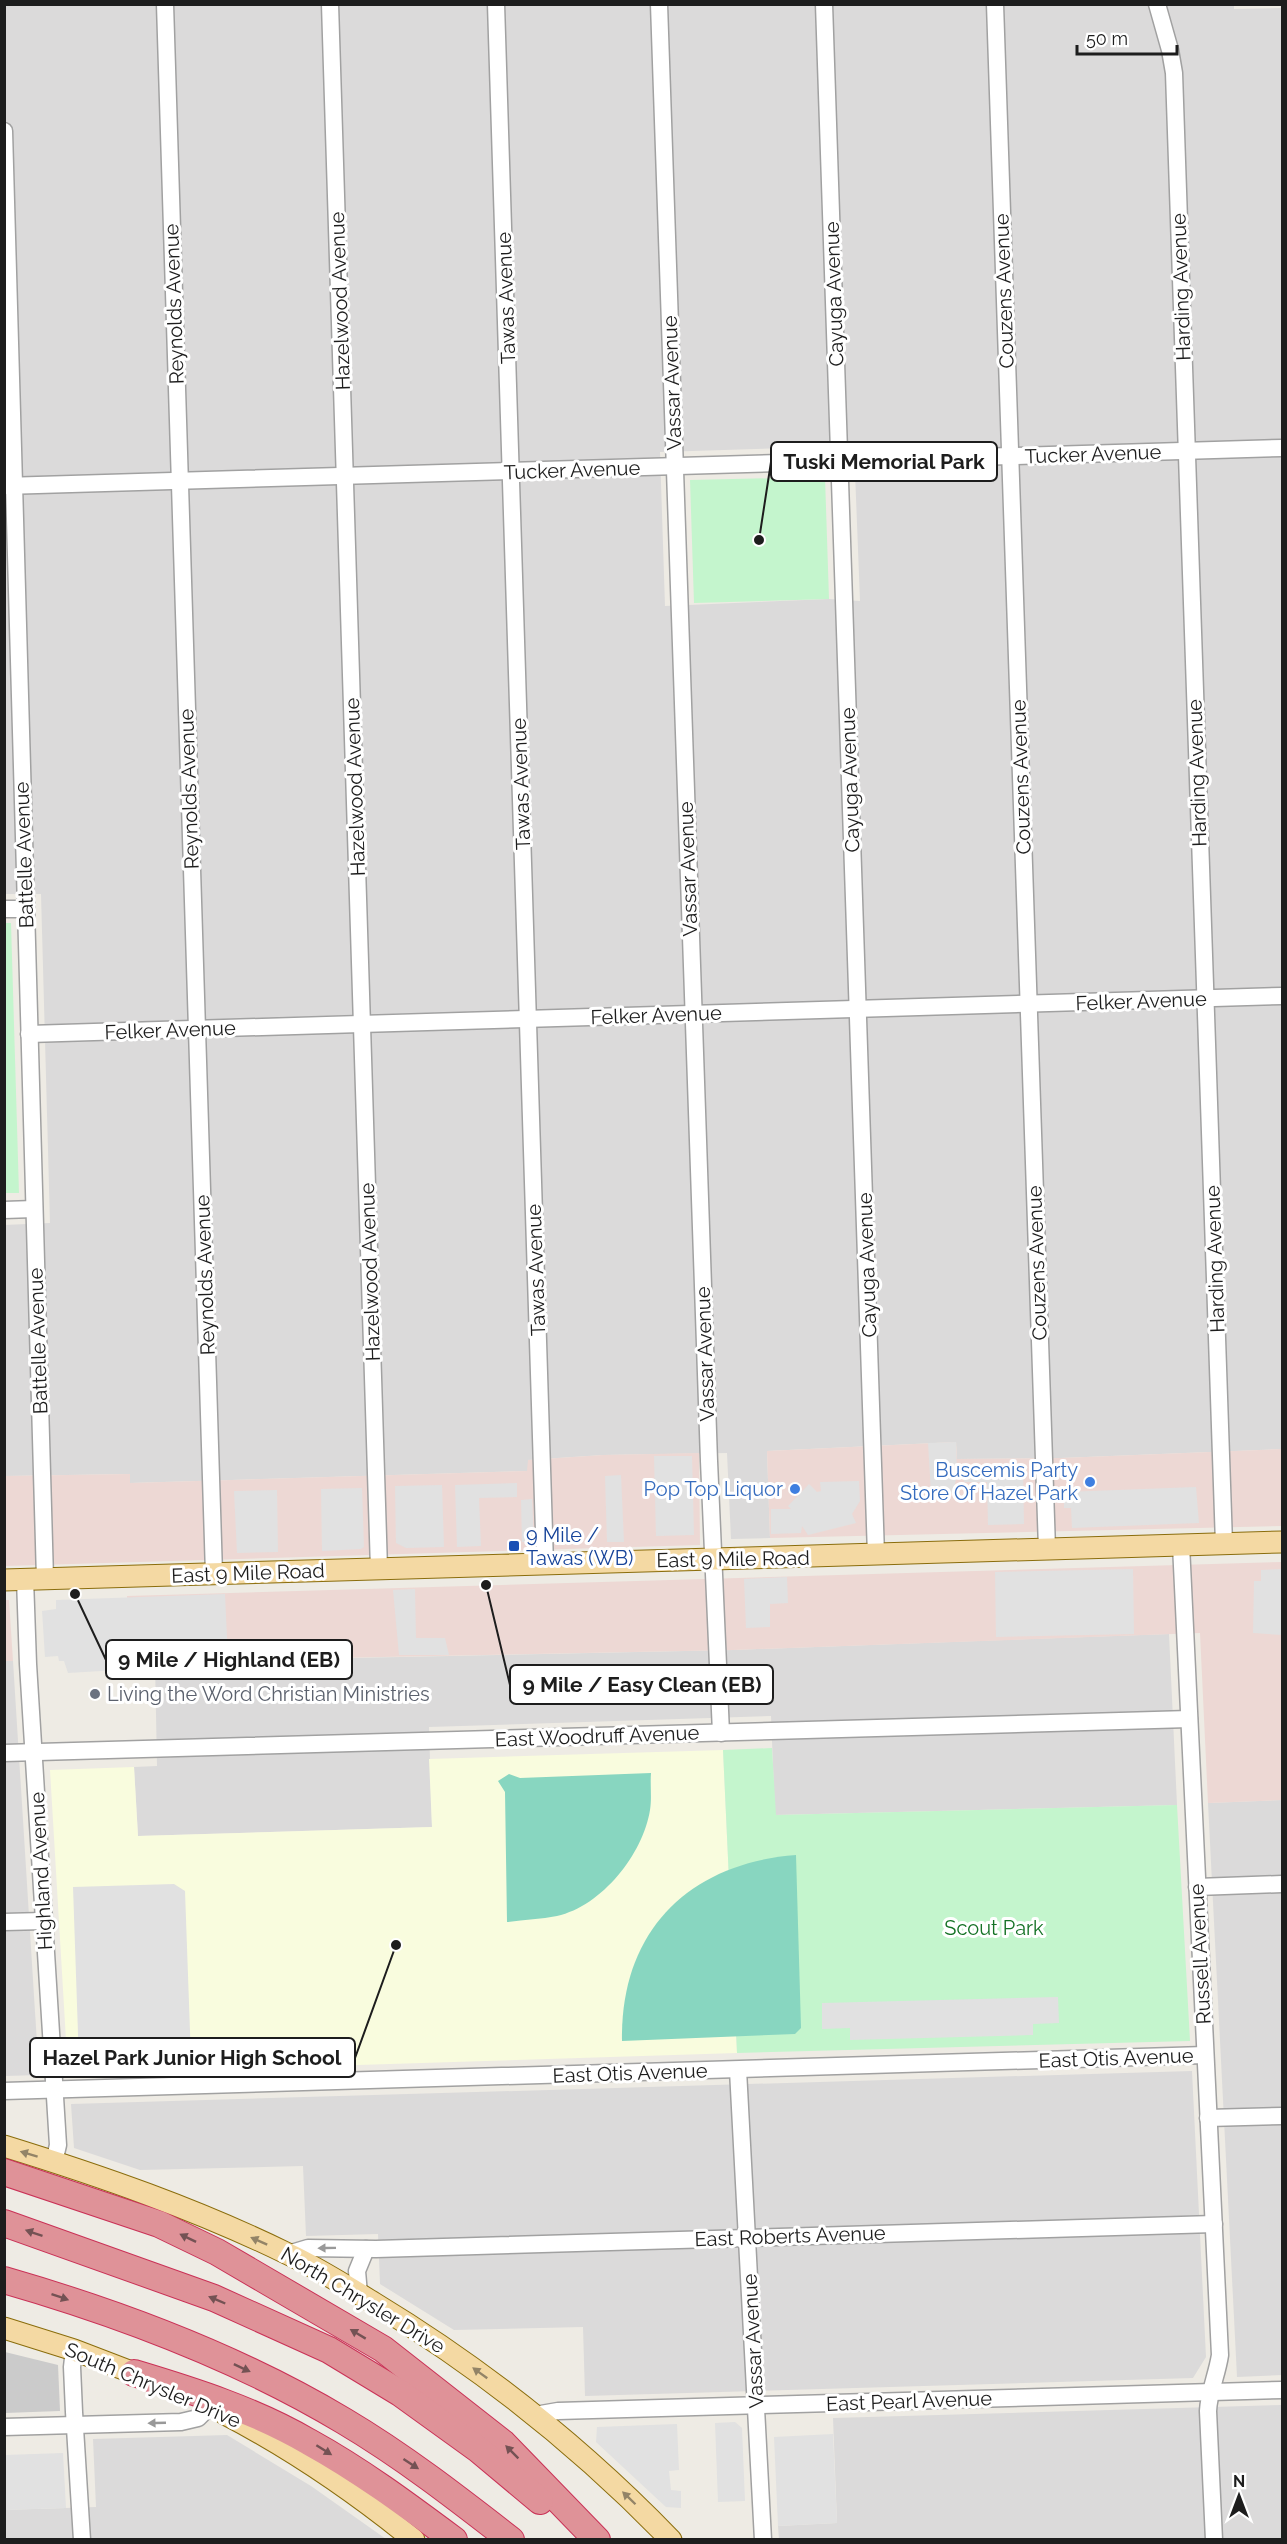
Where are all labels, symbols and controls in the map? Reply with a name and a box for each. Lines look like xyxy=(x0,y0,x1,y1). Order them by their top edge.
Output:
scale bar xyxy=(1077,18,1178,56)
text: 50 m xyxy=(1086,28,1128,49)
street label: Hazelwood Avenue xyxy=(325,211,355,391)
street label: Harding Avenue xyxy=(1166,212,1196,361)
street label: Couzens Avenue xyxy=(989,213,1019,369)
street label: Cayuga Avenue xyxy=(819,221,849,367)
street label: Reynolds Avenue xyxy=(159,223,189,385)
street label: Tawas Avenue xyxy=(492,231,520,364)
street label: Vassar Avenue xyxy=(658,315,686,451)
street label: Tucker Avenue xyxy=(1024,440,1162,468)
callout: Tuski Memorial Park xyxy=(771,442,997,481)
text: Tuski Memorial Park xyxy=(783,449,985,474)
street label: Tucker Avenue xyxy=(503,456,641,484)
street label: Hazelwood Avenue xyxy=(340,697,370,877)
street label: Harding Avenue xyxy=(1182,698,1212,847)
street label: Couzens Avenue xyxy=(1006,699,1036,855)
street label: Cayuga Avenue xyxy=(835,707,865,853)
street label: Reynolds Avenue xyxy=(174,708,204,870)
street label: Tawas Avenue xyxy=(507,717,535,850)
street label: Battelle Avenue xyxy=(9,781,39,929)
street label: Vassar Avenue xyxy=(674,801,702,937)
street label: Felker Avenue xyxy=(1075,987,1207,1015)
street label: Felker Avenue xyxy=(590,1001,722,1029)
street label: Felker Avenue xyxy=(104,1016,236,1044)
street label: Hazelwood Avenue xyxy=(355,1182,385,1362)
street label: Harding Avenue xyxy=(1200,1184,1230,1333)
street label: Couzens Avenue xyxy=(1022,1185,1052,1341)
street label: Cayuga Avenue xyxy=(852,1192,882,1338)
street label: Reynolds Avenue xyxy=(190,1194,220,1356)
street label: Tawas Avenue xyxy=(522,1203,550,1336)
street label: Battelle Avenue xyxy=(23,1267,53,1415)
street label: Vassar Avenue xyxy=(691,1286,719,1422)
place label: Buscemis Party Store Of Hazel Park xyxy=(900,1458,1078,1505)
marker: Buscemis Party Store Of Hazel Park xyxy=(1083,1475,1097,1489)
place label: Pop Top Liquor xyxy=(644,1477,783,1501)
marker: Pop Top Liquor xyxy=(788,1482,802,1496)
place label: 9 Mile / Tawas (WB) xyxy=(526,1523,633,1570)
marker: 9 Mile / Tawas (WB) xyxy=(507,1539,521,1553)
street label: East 9 Mile Road xyxy=(656,1546,810,1572)
street label: East 9 Mile Road xyxy=(171,1558,325,1588)
callout: 9 Mile / Highland (EB) xyxy=(106,1640,352,1679)
text: 9 Mile / Highland (EB) xyxy=(118,1647,340,1672)
callout: 9 Mile / Easy Clean (EB) xyxy=(510,1665,773,1704)
text: 9 Mile / Easy Clean (EB) xyxy=(522,1672,762,1697)
place label: Living the Word Christian Ministries xyxy=(107,1682,430,1706)
marker: Living the Word Christian Ministries xyxy=(88,1687,102,1701)
street label: East Woodruff Avenue xyxy=(494,1720,700,1752)
street label: Highland Avenue xyxy=(25,1791,57,1951)
street label: Russell Avenue xyxy=(1184,1883,1216,2025)
park label: Scout Park xyxy=(944,1916,1044,1940)
callout: Hazel Park Junior High School xyxy=(30,2038,355,2077)
street label: East Otis Avenue xyxy=(1038,2043,1194,2073)
text: Hazel Park Junior High School xyxy=(43,2045,342,2070)
street label: East Otis Avenue xyxy=(552,2058,708,2088)
one-way arrow xyxy=(20,2149,38,2158)
street label: East Roberts Avenue xyxy=(694,2221,886,2251)
one-way arrow xyxy=(25,2228,43,2237)
one-way arrow xyxy=(180,2233,197,2242)
one-way arrow xyxy=(249,2236,267,2246)
street label: North Chrysler Drive xyxy=(277,2242,449,2359)
one-way arrow xyxy=(317,2243,336,2252)
street label: Vassar Avenue xyxy=(737,2273,769,2409)
one-way arrow xyxy=(52,2292,70,2302)
one-way arrow xyxy=(208,2295,226,2304)
one-way arrow xyxy=(350,2328,366,2339)
street label: South Chrysler Drive xyxy=(62,2337,245,2433)
one-way arrow xyxy=(233,2363,250,2372)
one-way arrow xyxy=(472,2367,488,2379)
street label: East Pearl Avenue xyxy=(826,2386,993,2416)
one-way arrow xyxy=(148,2418,167,2427)
one-way arrow xyxy=(315,2445,332,2456)
one-way arrow xyxy=(506,2446,520,2460)
one-way arrow xyxy=(403,2458,419,2469)
north arrow xyxy=(1209,2466,1269,2526)
text: N xyxy=(1233,2472,1245,2491)
one-way arrow xyxy=(622,2491,637,2505)

